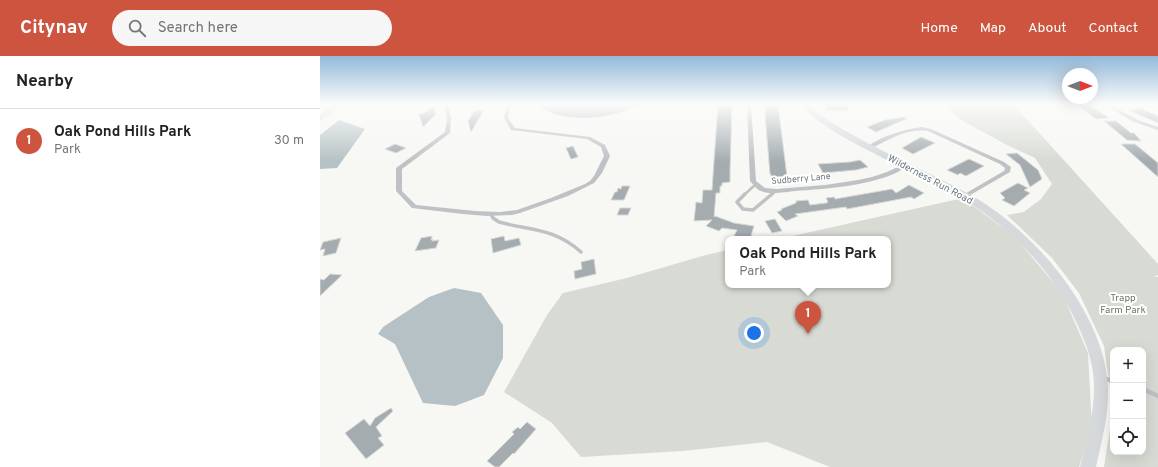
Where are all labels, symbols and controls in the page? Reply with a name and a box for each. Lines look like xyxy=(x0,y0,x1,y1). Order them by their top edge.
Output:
search box xyxy=(112,10,392,46)
text: Citynav xyxy=(20,16,88,40)
icon: search xyxy=(126,17,148,39)
text: Search here xyxy=(158,19,238,38)
text: Home xyxy=(921,20,958,37)
text: Map xyxy=(980,20,1006,37)
text: About xyxy=(1028,20,1067,37)
text: Contact xyxy=(1089,20,1138,37)
north arrow xyxy=(1062,68,1098,104)
text: Nearby xyxy=(16,71,73,93)
text: Oak Pond Hills Park xyxy=(54,123,191,142)
text: 1 xyxy=(26,133,32,149)
text: 30 m xyxy=(274,133,304,149)
text: Park xyxy=(54,142,81,158)
street label: Wilderness Run Road xyxy=(885,152,975,208)
street label: Sudberry Lane xyxy=(771,171,831,187)
popup xyxy=(725,236,891,288)
text: Oak Pond Hills Park xyxy=(739,245,877,264)
text: Park xyxy=(739,264,766,280)
park label: Trapp Farm Park xyxy=(1100,292,1146,317)
pin: 1 xyxy=(795,301,821,334)
your location xyxy=(744,323,764,343)
map controls xyxy=(1110,347,1146,455)
button: + xyxy=(1110,347,1146,383)
button: − xyxy=(1110,383,1146,419)
button: locate xyxy=(1110,419,1146,455)

